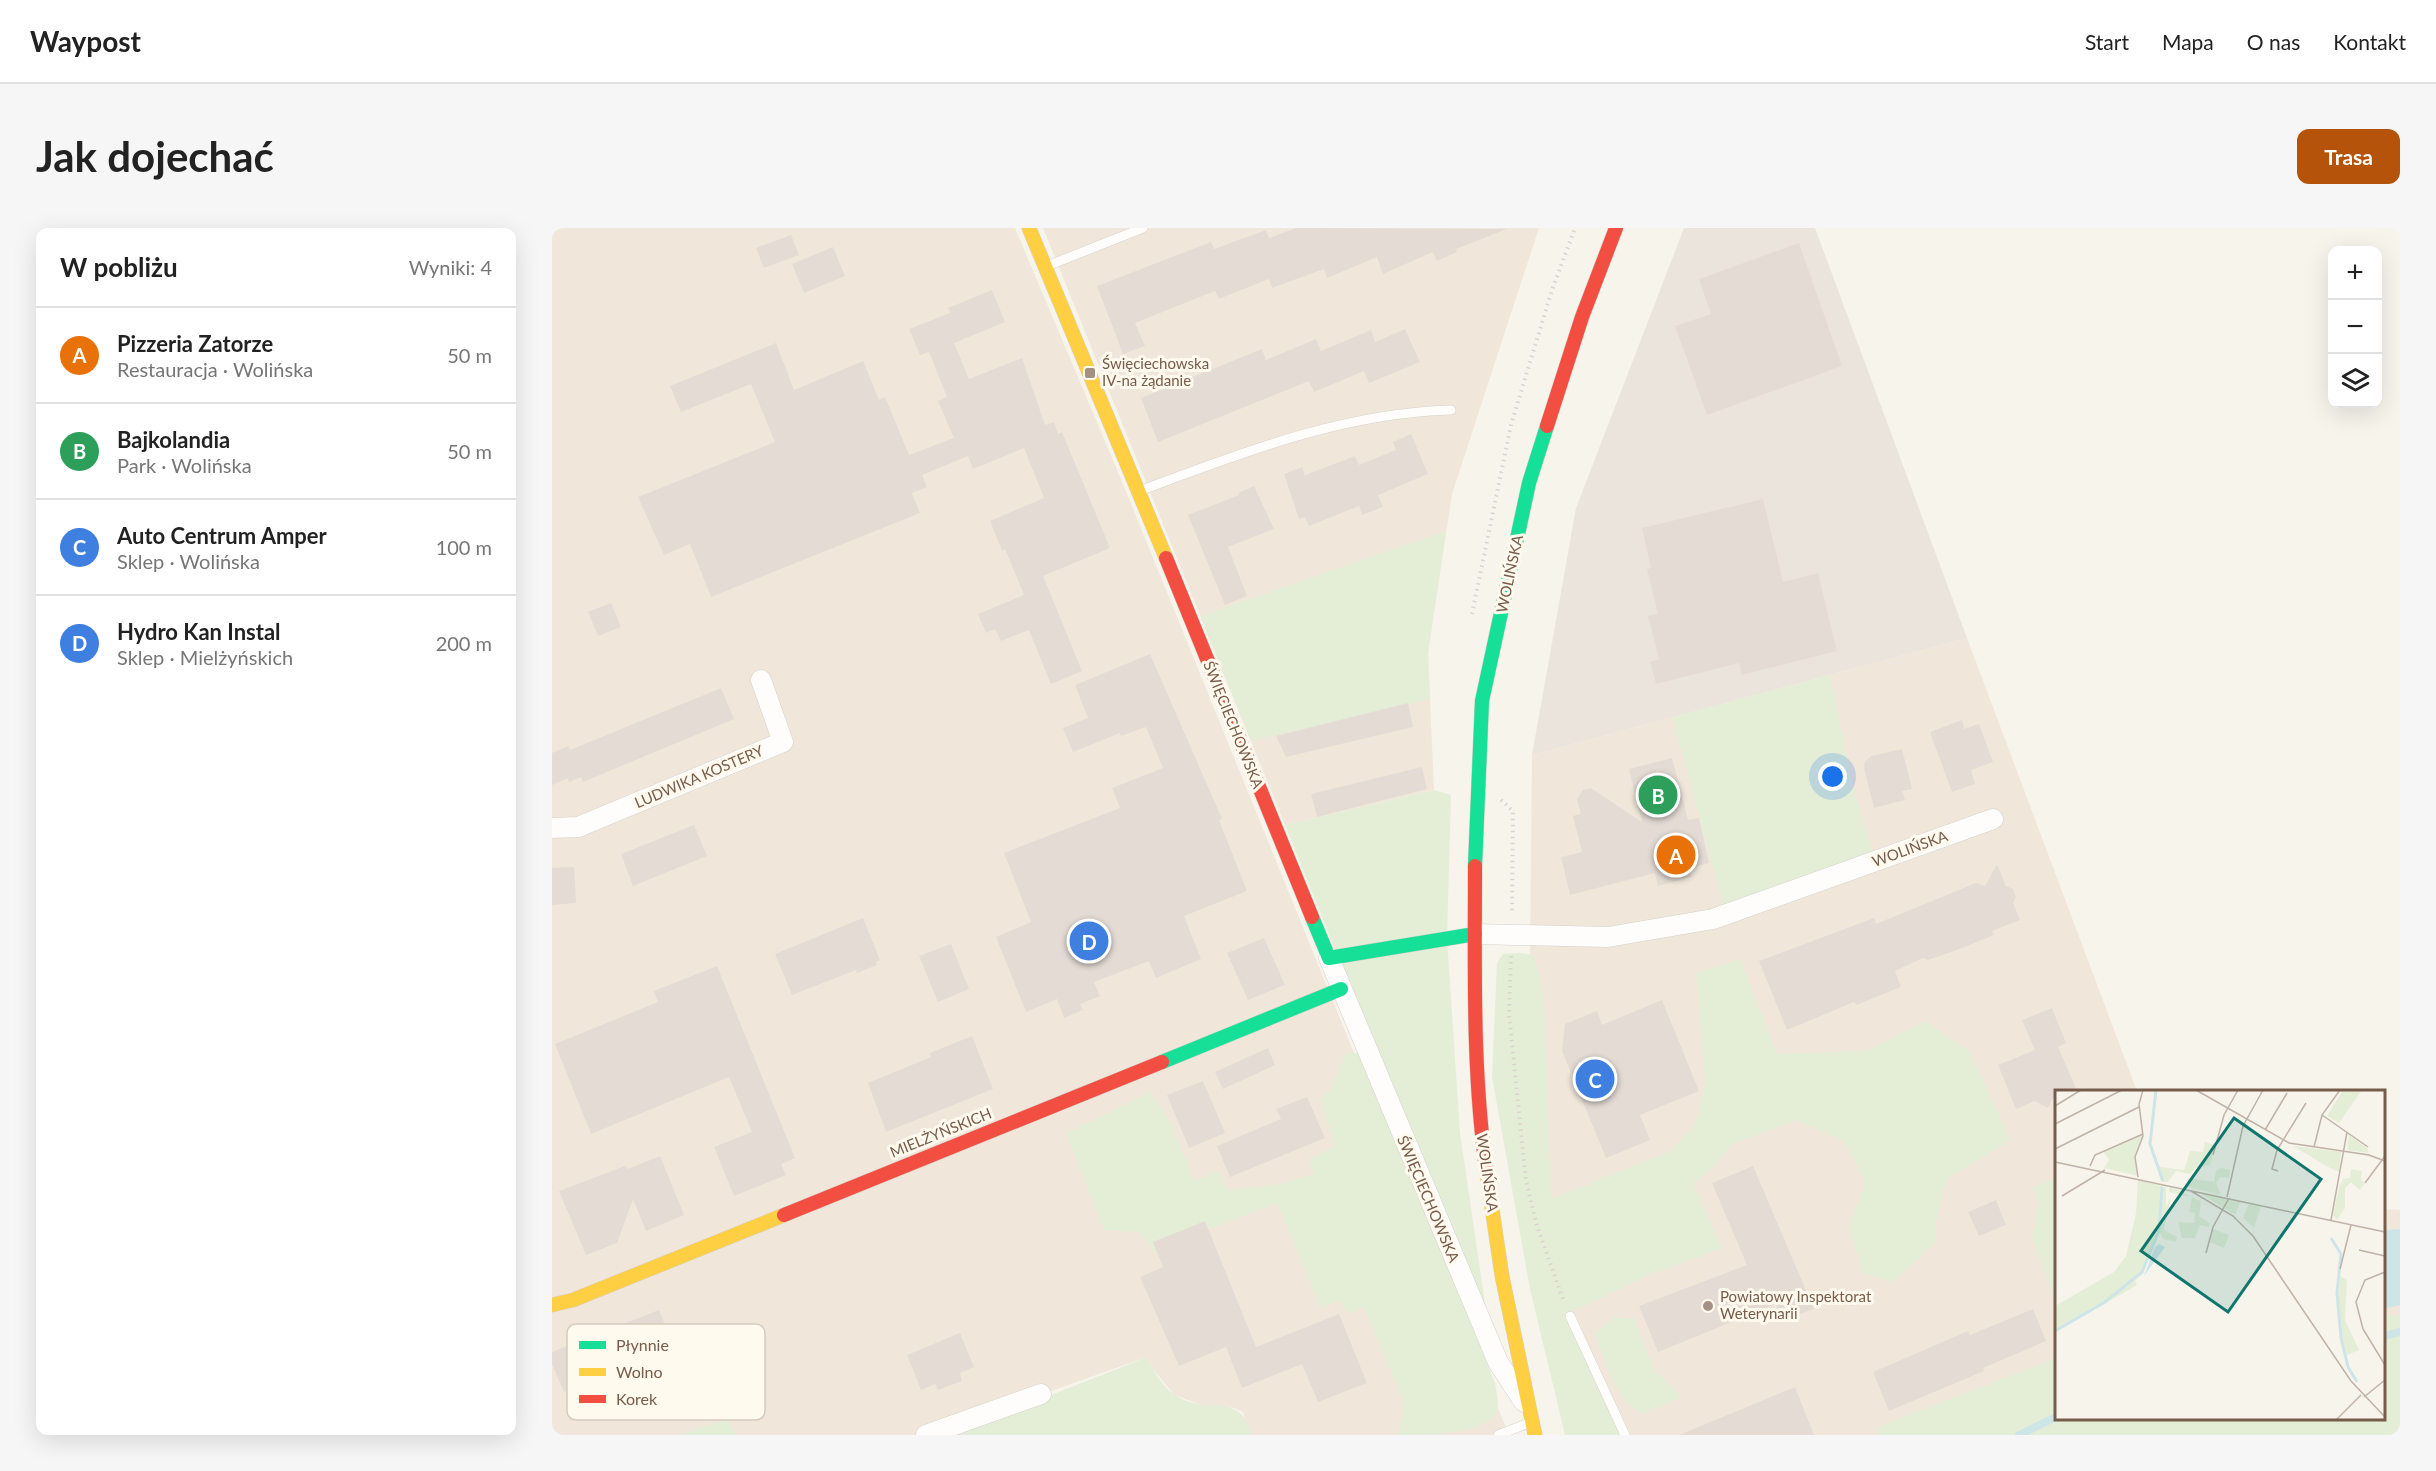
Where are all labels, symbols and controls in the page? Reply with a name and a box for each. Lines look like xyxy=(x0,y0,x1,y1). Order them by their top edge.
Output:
text: Waypost xyxy=(30,24,141,58)
text: Start xyxy=(2085,29,2129,54)
text: Mapa xyxy=(2162,29,2214,54)
text: O nas xyxy=(2247,29,2300,54)
text: Kontakt xyxy=(2333,29,2406,54)
button: Trasa xyxy=(2297,129,2400,184)
text: Jak dojechać xyxy=(36,131,274,181)
map controls xyxy=(2328,246,2382,408)
button: + xyxy=(2328,246,2382,300)
text: W pobliżu xyxy=(60,251,178,283)
text: Wyniki: 4 xyxy=(409,255,492,279)
button: − xyxy=(2328,300,2382,354)
text: Pizzeria Zatorze xyxy=(117,330,273,357)
text: A xyxy=(73,343,86,367)
text: 50 m xyxy=(447,343,492,367)
place label: Święciechowska IV-na żądanie xyxy=(1102,354,1209,389)
button: layers xyxy=(2328,354,2382,408)
text: Restauracja · Wolińska xyxy=(117,357,313,381)
marker: Święciechowska IV-na żądanie xyxy=(1083,366,1097,380)
text: Bajkolandia xyxy=(117,426,230,453)
text: B xyxy=(73,439,86,463)
text: 50 m xyxy=(447,439,492,463)
text: Park · Wolińska xyxy=(117,453,252,477)
text: Auto Centrum Amper xyxy=(117,522,327,549)
street label: WOLIŃSKA xyxy=(1492,532,1526,614)
text: C xyxy=(73,535,86,559)
text: 100 m xyxy=(436,535,492,559)
text: Sklep · Wolińska xyxy=(117,549,260,573)
text: Hydro Kan Instal xyxy=(117,618,281,645)
text: D xyxy=(72,631,87,655)
text: 200 m xyxy=(436,631,492,655)
text: Sklep · Mielżyńskich xyxy=(117,645,293,669)
street label: ŚWIĘCIECHOWSKA xyxy=(1200,658,1268,792)
street label: LUDWIKA KOSTERY xyxy=(632,741,766,811)
your location xyxy=(1818,762,1847,791)
pin: B xyxy=(1638,772,1678,818)
street label: WOLIŃSKA xyxy=(1869,826,1951,870)
pin: A xyxy=(1656,832,1696,878)
pin: D xyxy=(1070,918,1108,964)
pin: C xyxy=(1576,1056,1614,1102)
inset map xyxy=(2055,1090,2385,1420)
street label: MIELŻYŃSKICH xyxy=(887,1103,994,1161)
street label: ŚWIĘCIECHOWSKA xyxy=(1394,1133,1464,1265)
street label: WOLIŃSKA xyxy=(1474,1133,1503,1214)
place label: Powiatowy Inspektorat Weterynarii xyxy=(1720,1287,1872,1322)
marker: Powiatowy Inspektorat Weterynarii xyxy=(1701,1299,1715,1313)
legend xyxy=(567,1324,765,1420)
text: Płynnie xyxy=(616,1335,669,1354)
text: Wolno xyxy=(616,1362,663,1381)
text: Korek xyxy=(616,1389,658,1408)

